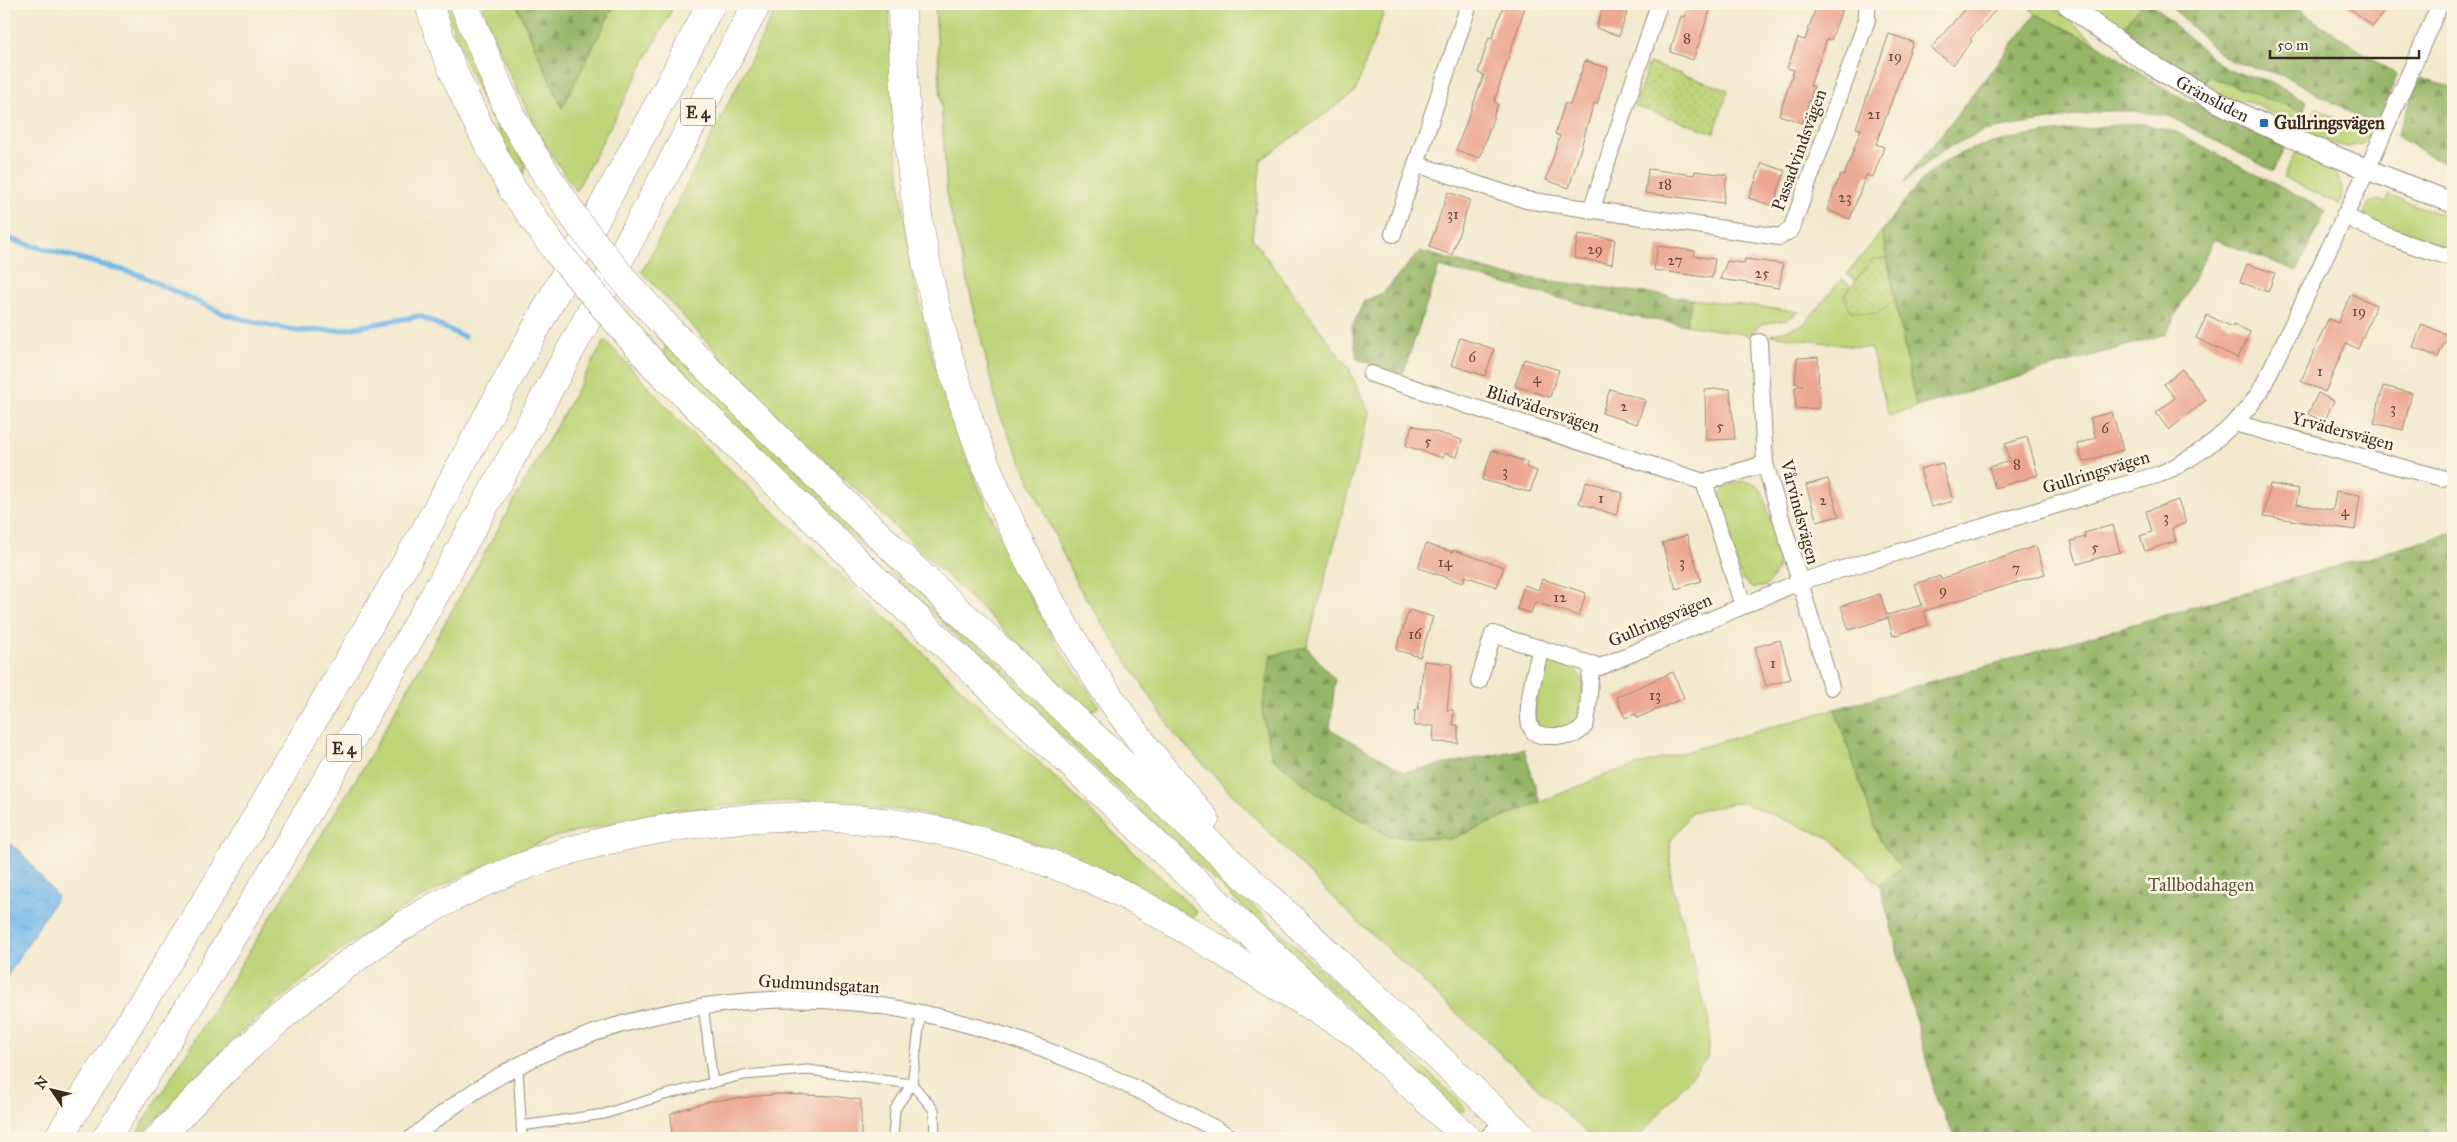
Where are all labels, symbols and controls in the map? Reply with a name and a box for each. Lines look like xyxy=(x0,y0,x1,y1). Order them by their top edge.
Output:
scale bar xyxy=(2270,28,2418,60)
house number: 8 xyxy=(1683,29,1691,47)
text: 50 m xyxy=(2277,36,2309,54)
house number: 19 xyxy=(1888,47,1902,65)
street label: Gränsliden xyxy=(2172,70,2253,127)
street label: Passadvindsvägen xyxy=(1767,86,1832,214)
road number: E 4 xyxy=(680,98,716,125)
house number: 21 xyxy=(1867,105,1881,123)
place label: Gullringsvägen xyxy=(2274,112,2385,135)
marker: Gullringsvägen xyxy=(2258,117,2270,129)
house number: 18 xyxy=(1658,175,1672,193)
house number: 23 xyxy=(1838,188,1852,206)
house number: 31 xyxy=(1447,205,1459,223)
house number: 29 xyxy=(1587,240,1603,258)
house number: 27 xyxy=(1668,251,1683,269)
house number: 25 xyxy=(1755,264,1769,282)
house number: 19 xyxy=(2352,302,2366,320)
house number: 6 xyxy=(1468,348,1477,366)
house number: 1 xyxy=(2317,362,2323,380)
house number: 4 xyxy=(1533,369,1542,387)
street label: Blidvädersvägen xyxy=(1483,380,1603,439)
house number: 2 xyxy=(1620,397,1628,415)
house number: 3 xyxy=(2390,399,2396,417)
street label: Yrvädersvägen xyxy=(2289,407,2397,456)
house number: 5 xyxy=(1717,417,1724,435)
house number: 6 xyxy=(2101,419,2110,437)
house number: 5 xyxy=(1425,432,1432,450)
street label: Gullringsvägen xyxy=(2040,445,2153,500)
house number: 8 xyxy=(2013,455,2021,473)
street label: Vårvindsvägen xyxy=(1774,456,1825,567)
house number: 3 xyxy=(1502,462,1508,480)
house number: 1 xyxy=(1598,489,1604,507)
house number: 2 xyxy=(1819,491,1827,509)
house number: 4 xyxy=(2341,502,2350,520)
house number: 3 xyxy=(2163,508,2169,526)
house number: 5 xyxy=(2092,538,2099,556)
house number: 14 xyxy=(1438,553,1453,571)
house number: 3 xyxy=(1679,553,1685,571)
house number: 7 xyxy=(2012,559,2020,577)
house number: 9 xyxy=(1939,581,1947,599)
house number: 12 xyxy=(1553,588,1567,606)
street label: Gullringsvägen xyxy=(1605,588,1716,653)
house number: 16 xyxy=(1408,625,1423,643)
house number: 1 xyxy=(1770,654,1776,672)
house number: 13 xyxy=(1649,686,1661,704)
road number: E 4 xyxy=(326,734,362,761)
park label: Tallbodahagen xyxy=(2148,874,2254,897)
street label: Gudmundsgatan xyxy=(758,970,880,999)
north arrow xyxy=(28,1064,78,1114)
text: N xyxy=(31,1073,52,1093)

